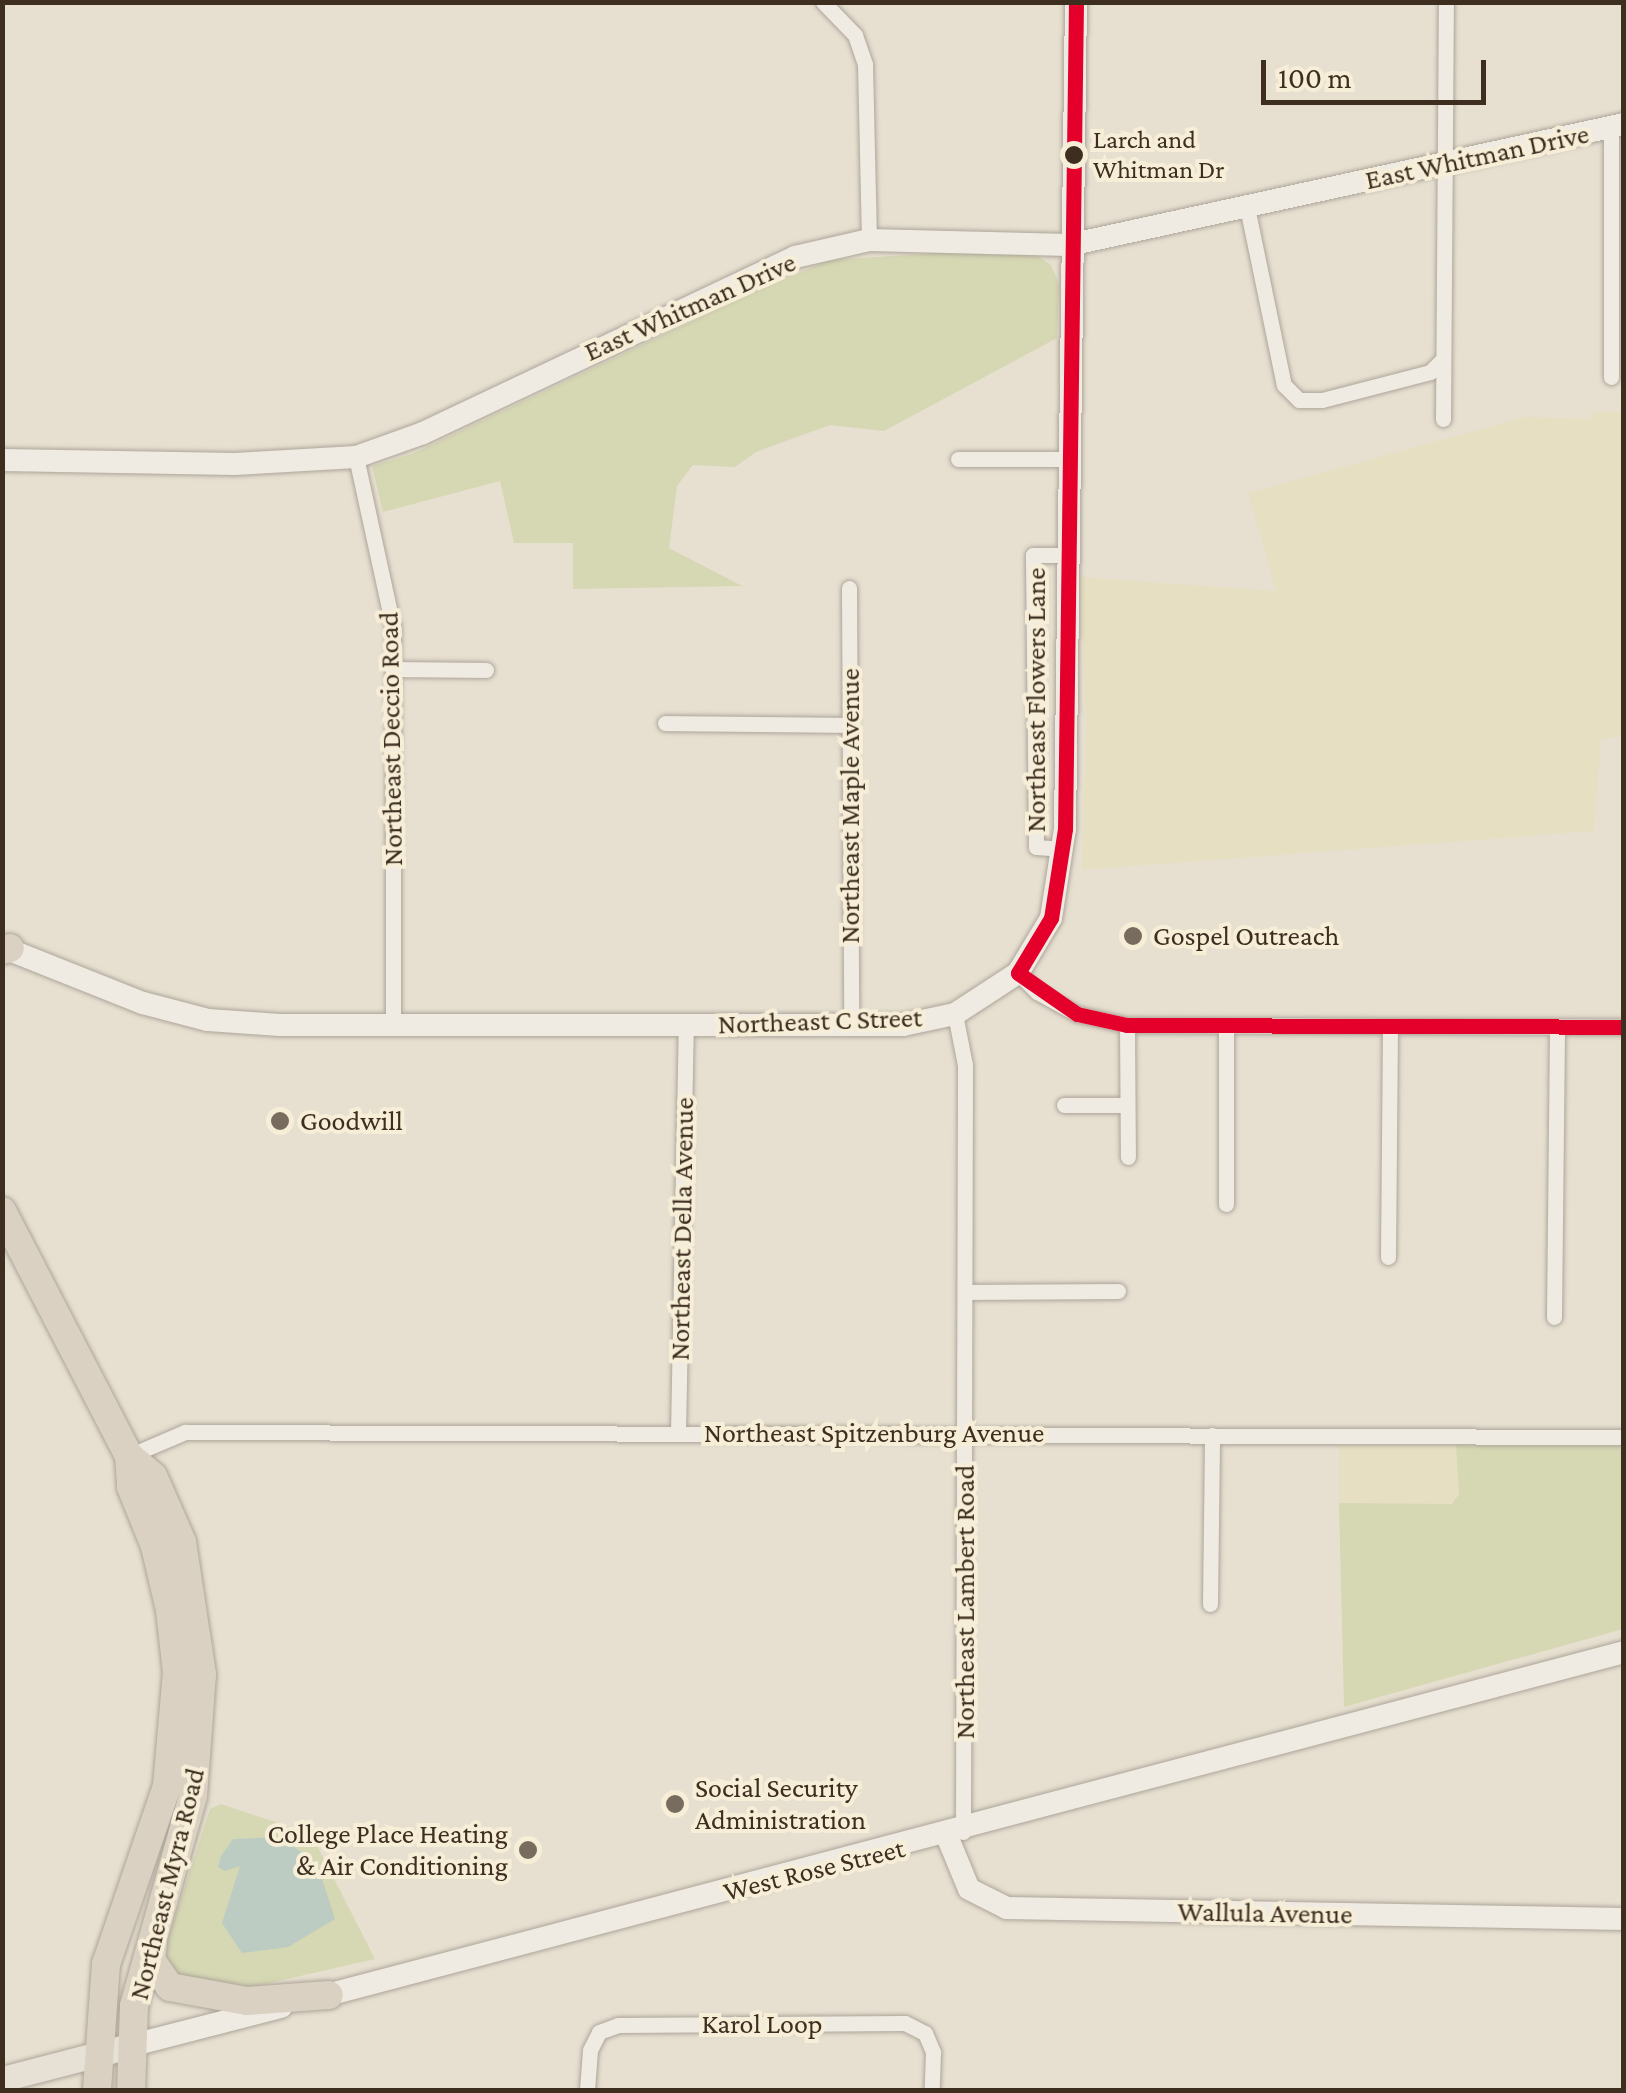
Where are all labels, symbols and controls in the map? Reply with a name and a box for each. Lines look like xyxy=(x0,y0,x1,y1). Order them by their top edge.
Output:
scale bar xyxy=(1266,40,1491,102)
text: 100 m xyxy=(1278,61,1352,94)
street label: East Whitman Drive xyxy=(1362,117,1592,197)
place label: Larch and Whitman Dr xyxy=(1093,124,1225,186)
marker: Larch and Whitman Dr xyxy=(1064,145,1084,165)
street label: East Whitman Drive xyxy=(579,245,801,369)
street label: Northeast Flowers Lane xyxy=(1019,567,1053,833)
street label: Northeast Deccio Road xyxy=(372,611,410,867)
street label: Northeast Maple Avenue xyxy=(833,668,867,944)
place label: Gospel Outreach xyxy=(1153,919,1339,953)
marker: Gospel Outreach xyxy=(1122,925,1144,947)
street label: Northeast C Street xyxy=(717,1001,923,1041)
street label: Northeast Della Avenue xyxy=(663,1097,701,1361)
place label: Goodwill xyxy=(300,1104,403,1138)
marker: Goodwill xyxy=(269,1110,291,1132)
street label: Northeast Spitzenburg Avenue xyxy=(704,1416,1044,1450)
street label: Northeast Lambert Road xyxy=(948,1465,982,1739)
street label: Northeast Myra Road xyxy=(122,1765,212,2003)
place label: Social Security Administration xyxy=(695,1771,866,1837)
marker: Social Security Administration xyxy=(664,1793,686,1815)
place label: College Place Heating & Air Conditioning xyxy=(268,1817,508,1883)
street label: West Rose Street xyxy=(720,1831,908,1909)
marker: College Place Heating & Air Conditioning xyxy=(517,1839,539,1861)
street label: Wallula Avenue xyxy=(1177,1895,1353,1931)
street label: Karol Loop xyxy=(701,2007,823,2041)

